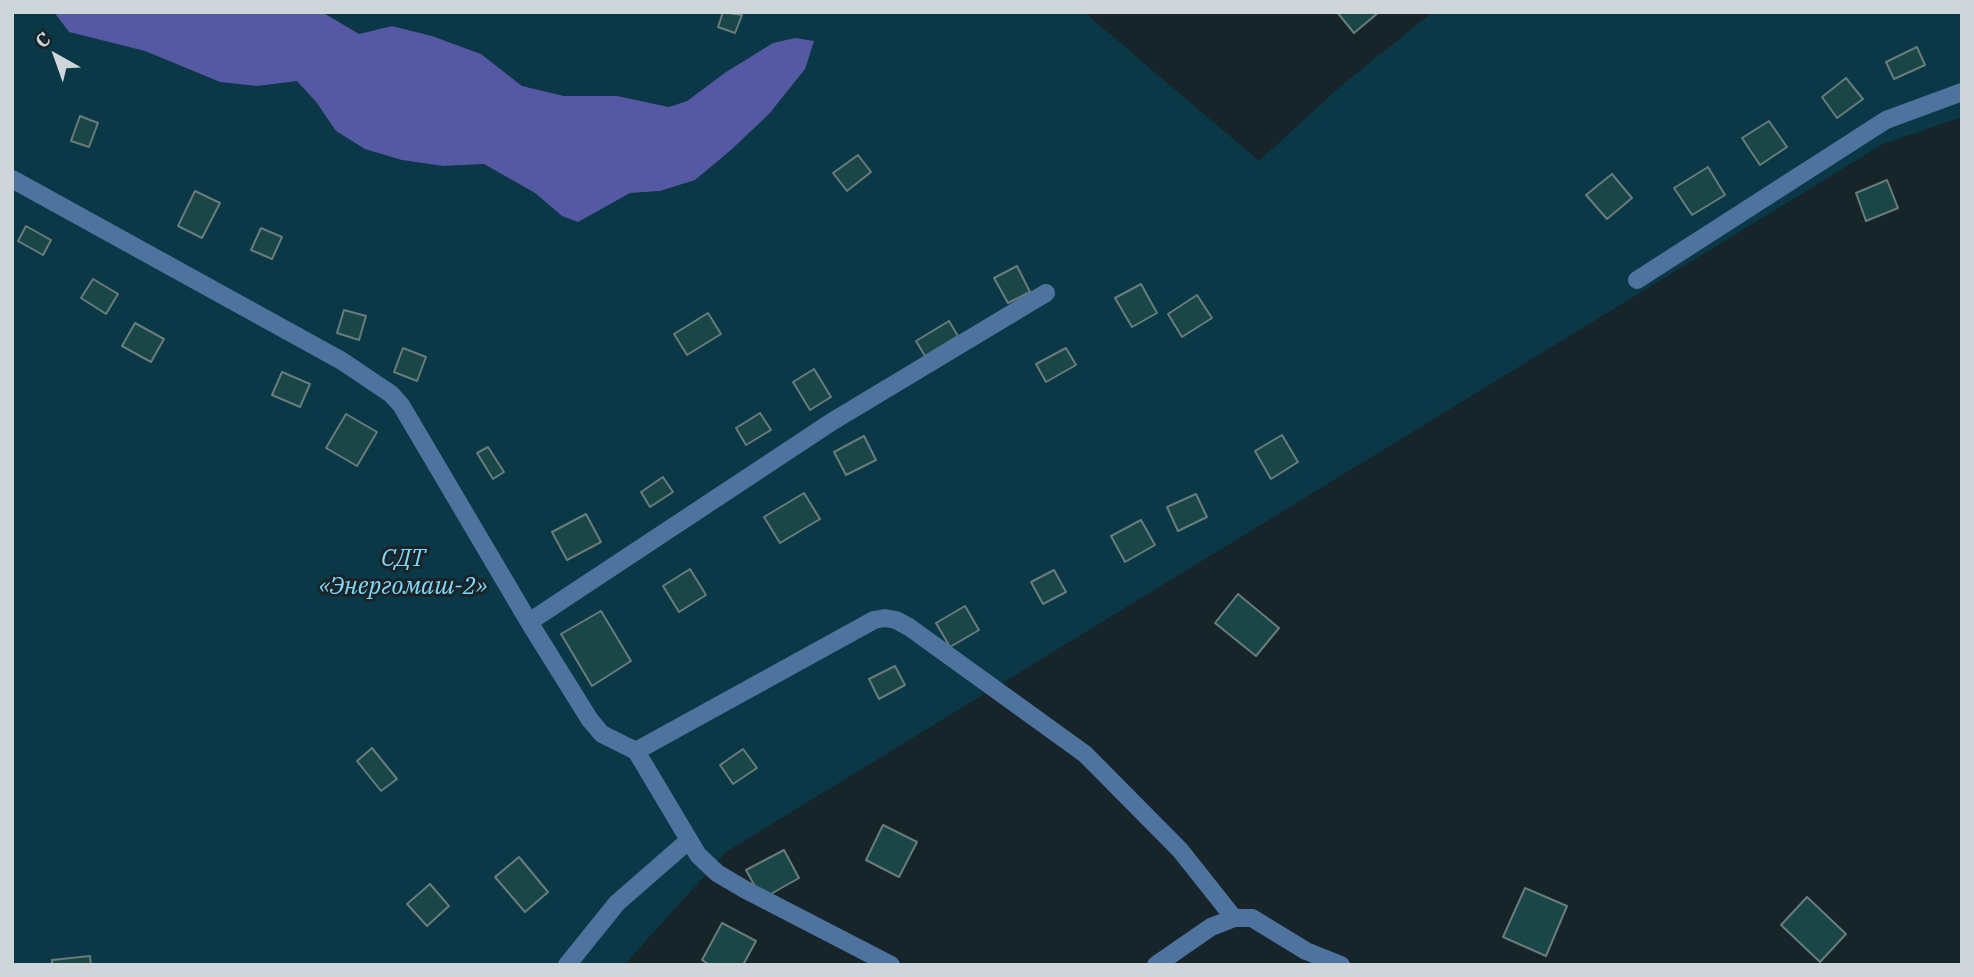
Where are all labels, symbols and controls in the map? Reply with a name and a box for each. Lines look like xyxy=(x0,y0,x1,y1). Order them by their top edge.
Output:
north arrow xyxy=(21,21,91,91)
text: С xyxy=(30,27,55,53)
park label: СДТ «Энергомаш-2» xyxy=(319,545,487,601)

